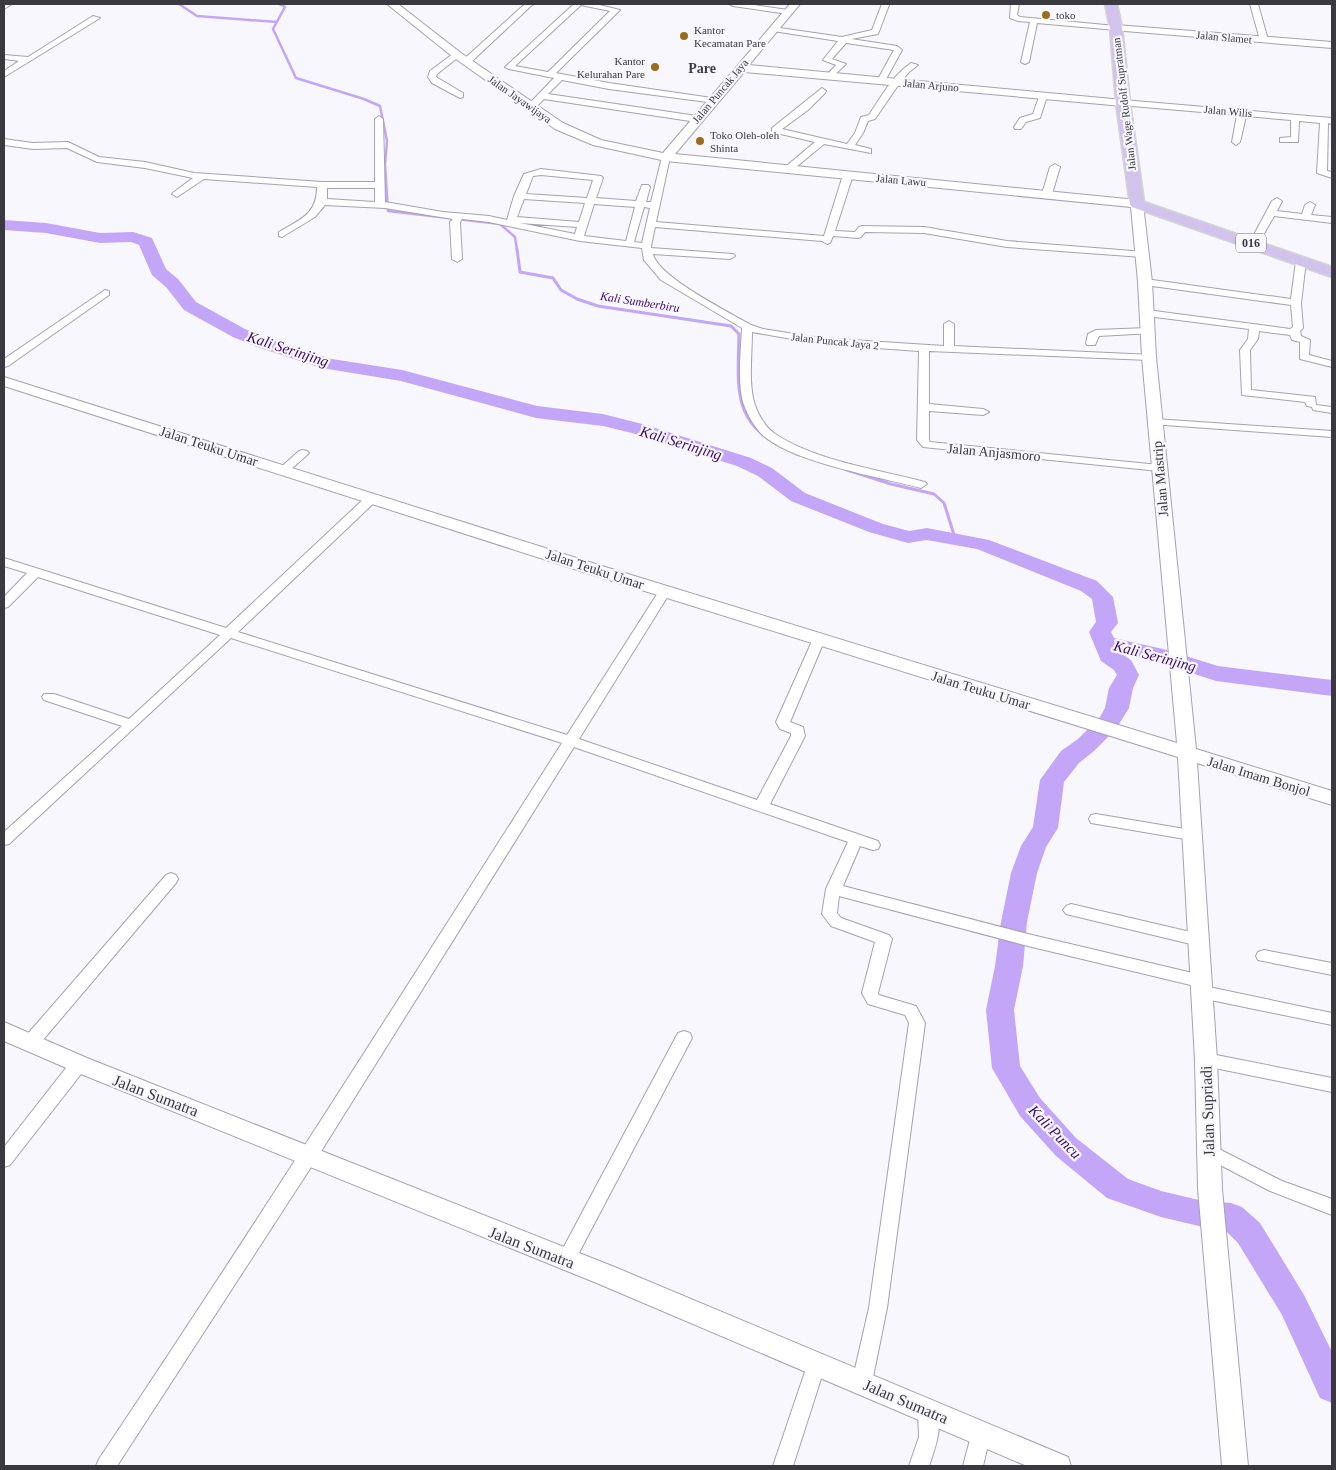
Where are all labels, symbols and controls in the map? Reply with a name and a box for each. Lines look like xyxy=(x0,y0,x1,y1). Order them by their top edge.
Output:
marker: toko xyxy=(1040,9,1052,21)
place label: toko xyxy=(1056,9,1076,21)
place label: Kantor Kecamatan Pare xyxy=(694,24,766,49)
street label: Jalan Slamet xyxy=(1196,29,1252,45)
marker: Kantor Kecamatan Pare xyxy=(678,30,690,42)
street label: Jalan Wage Rudolf Supratman xyxy=(1110,36,1138,171)
place label: Kantor Kelurahan Pare xyxy=(577,55,645,80)
street label: Jalan Puncak Jaya xyxy=(690,56,750,126)
marker: Kantor Kelurahan Pare xyxy=(649,61,661,73)
district label: Pare xyxy=(688,61,716,76)
street label: Jalan Jayawijaya xyxy=(486,73,554,125)
street label: Jalan Arjuno xyxy=(903,77,960,93)
street label: Jalan Wilis xyxy=(1203,103,1253,119)
place label: Toko Oleh-oleh Shinta xyxy=(710,129,780,154)
marker: Toko Oleh-oleh Shinta xyxy=(694,135,706,147)
street label: Jalan Lawu xyxy=(875,172,927,188)
road number: 016 xyxy=(1236,234,1266,252)
water label: Kali Sumberbiru xyxy=(598,289,681,315)
water label: Kali Serinjing xyxy=(244,328,331,370)
street label: Jalan Puncak Jaya 2 xyxy=(790,330,880,352)
water label: Kali Serinjing xyxy=(637,423,724,463)
street label: Jalan Teuku Umar xyxy=(158,424,260,469)
street label: Jalan Anjasmoro xyxy=(947,441,1041,464)
street label: Jalan Mastrip xyxy=(1150,441,1171,517)
street label: Jalan Teuku Umar xyxy=(544,547,646,592)
water label: Kali Serinjing xyxy=(1111,637,1198,675)
street label: Jalan Teuku Umar xyxy=(930,668,1032,713)
street label: Jalan Imam Bonjol xyxy=(1206,754,1312,799)
street label: Jalan Supriadi xyxy=(1197,1065,1219,1157)
street label: Jalan Sumatra xyxy=(111,1071,201,1120)
water label: Kali Puncu xyxy=(1025,1101,1084,1162)
street label: Jalan Sumatra xyxy=(487,1223,577,1272)
street label: Jalan Sumatra xyxy=(861,1376,951,1427)

